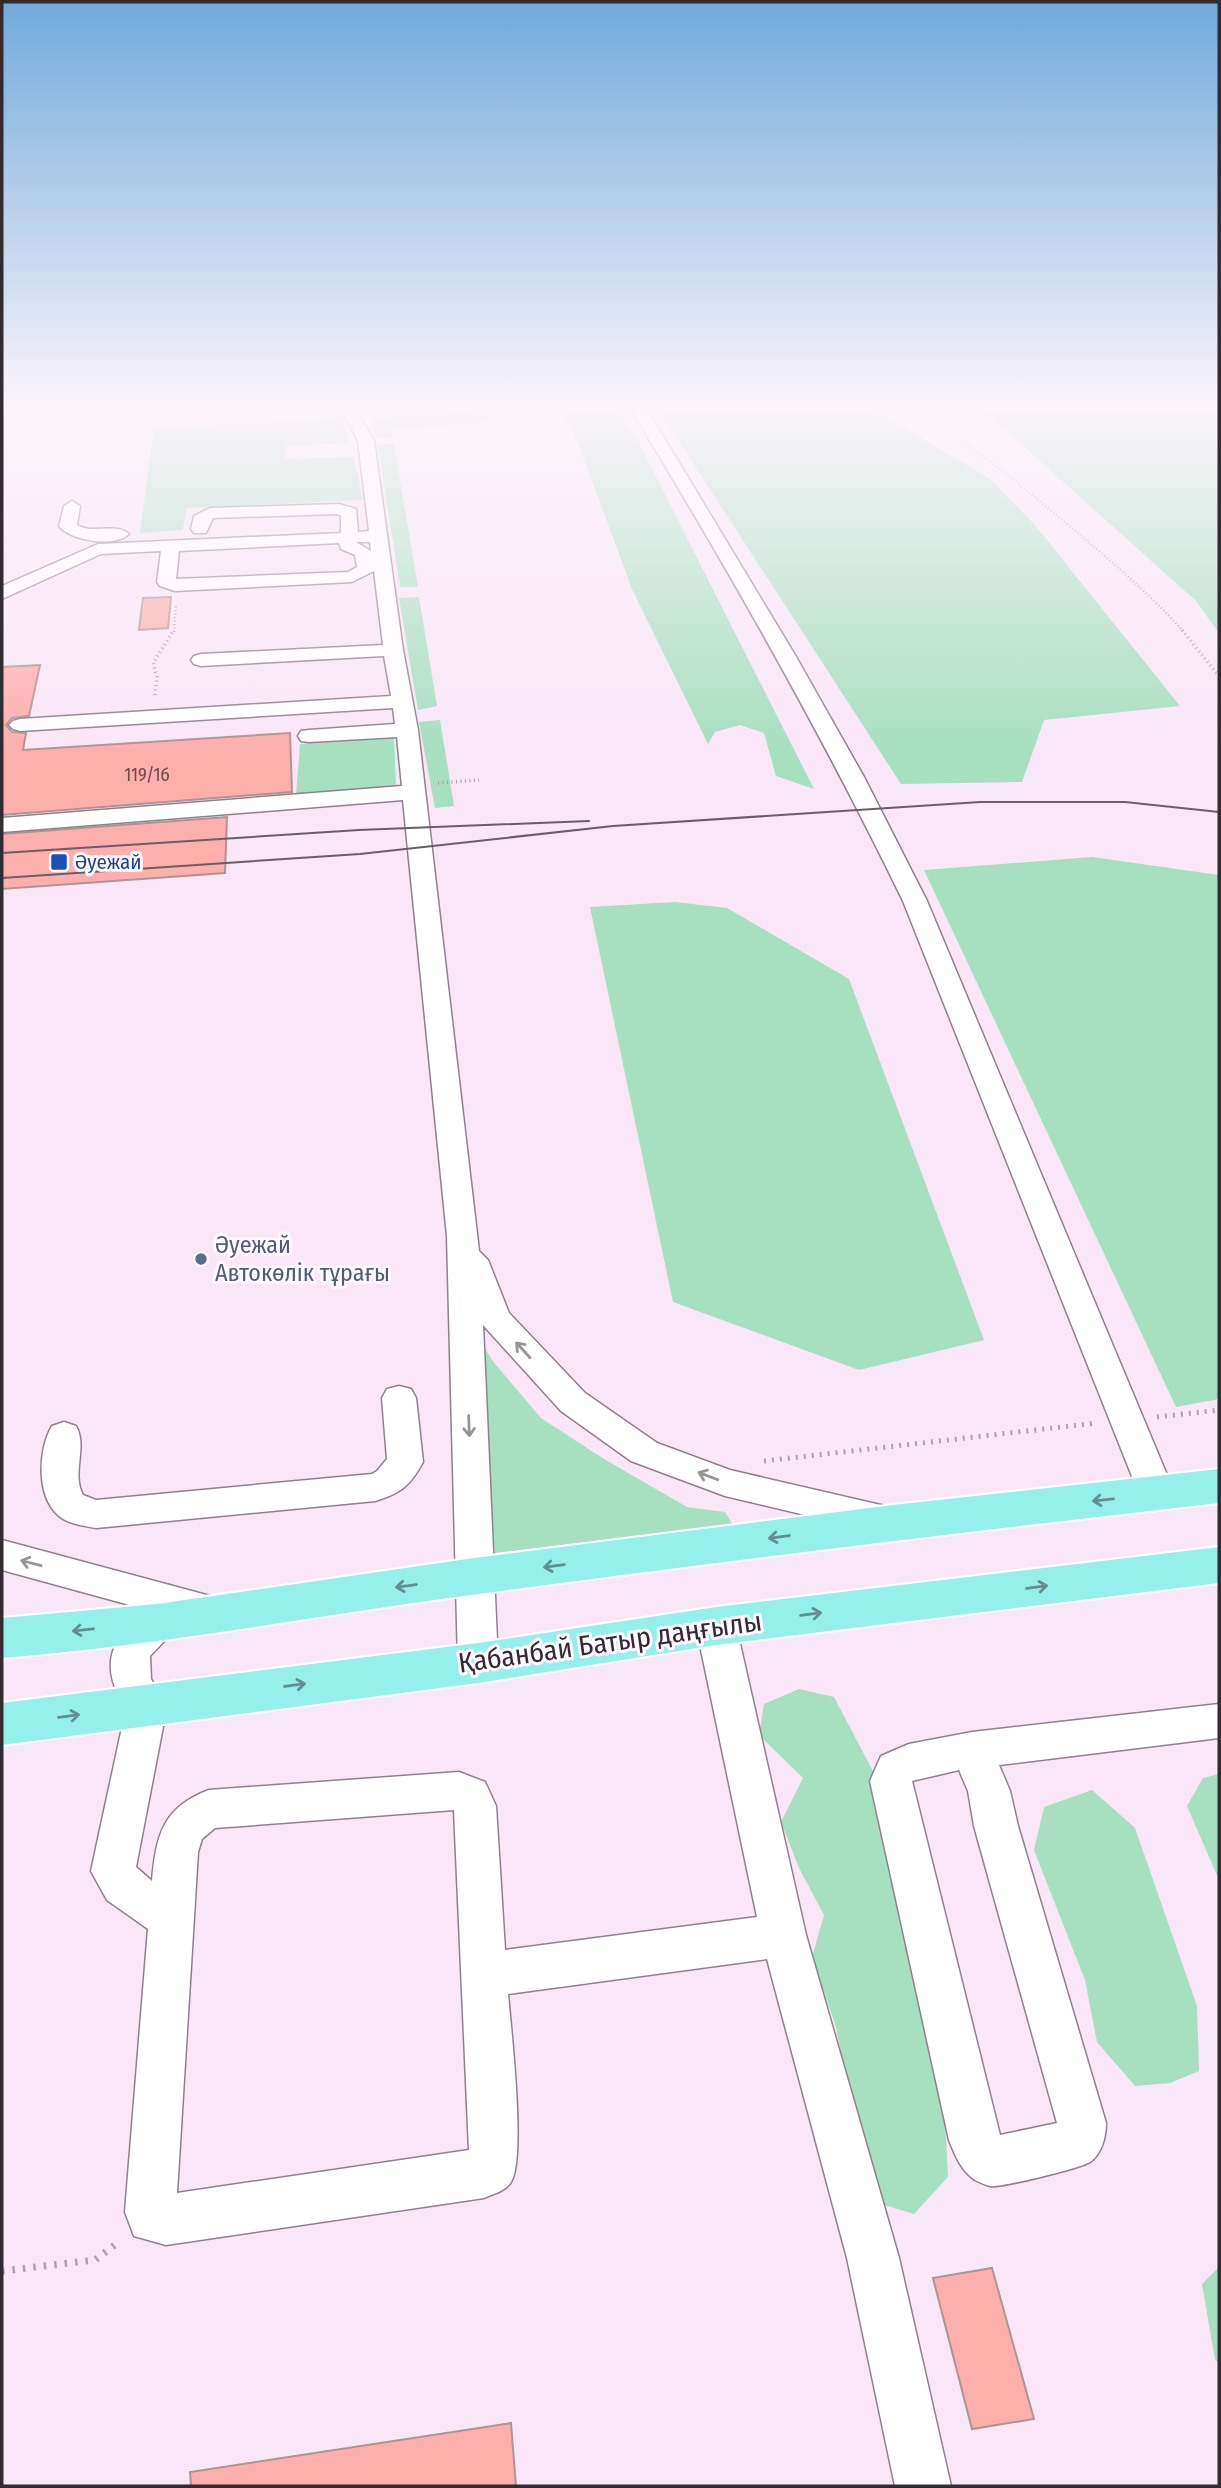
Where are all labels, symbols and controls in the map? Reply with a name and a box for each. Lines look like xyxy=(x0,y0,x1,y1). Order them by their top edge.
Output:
house number: 119/1б xyxy=(124,764,170,786)
place label: Әуежай xyxy=(75,849,141,875)
marker: Әуежай xyxy=(49,852,69,872)
place label: Әуежай Автокөлік тұрағы xyxy=(215,1231,390,1287)
marker: Әуежай Автокөлік тұрағы xyxy=(193,1251,209,1267)
one-way arrow xyxy=(515,1341,531,1359)
one-way arrow xyxy=(462,1414,476,1437)
one-way arrow xyxy=(698,1469,720,1481)
one-way arrow xyxy=(1092,1493,1115,1506)
one-way arrow xyxy=(769,1530,791,1543)
one-way arrow xyxy=(20,1556,43,1569)
one-way arrow xyxy=(543,1560,566,1573)
one-way arrow xyxy=(395,1580,418,1593)
one-way arrow xyxy=(1025,1580,1048,1593)
street label: Қабанбай Батыр даңғылы xyxy=(456,1604,764,1680)
one-way arrow xyxy=(800,1608,822,1621)
one-way arrow xyxy=(73,1624,95,1637)
one-way arrow xyxy=(283,1679,306,1692)
one-way arrow xyxy=(58,1709,80,1722)

